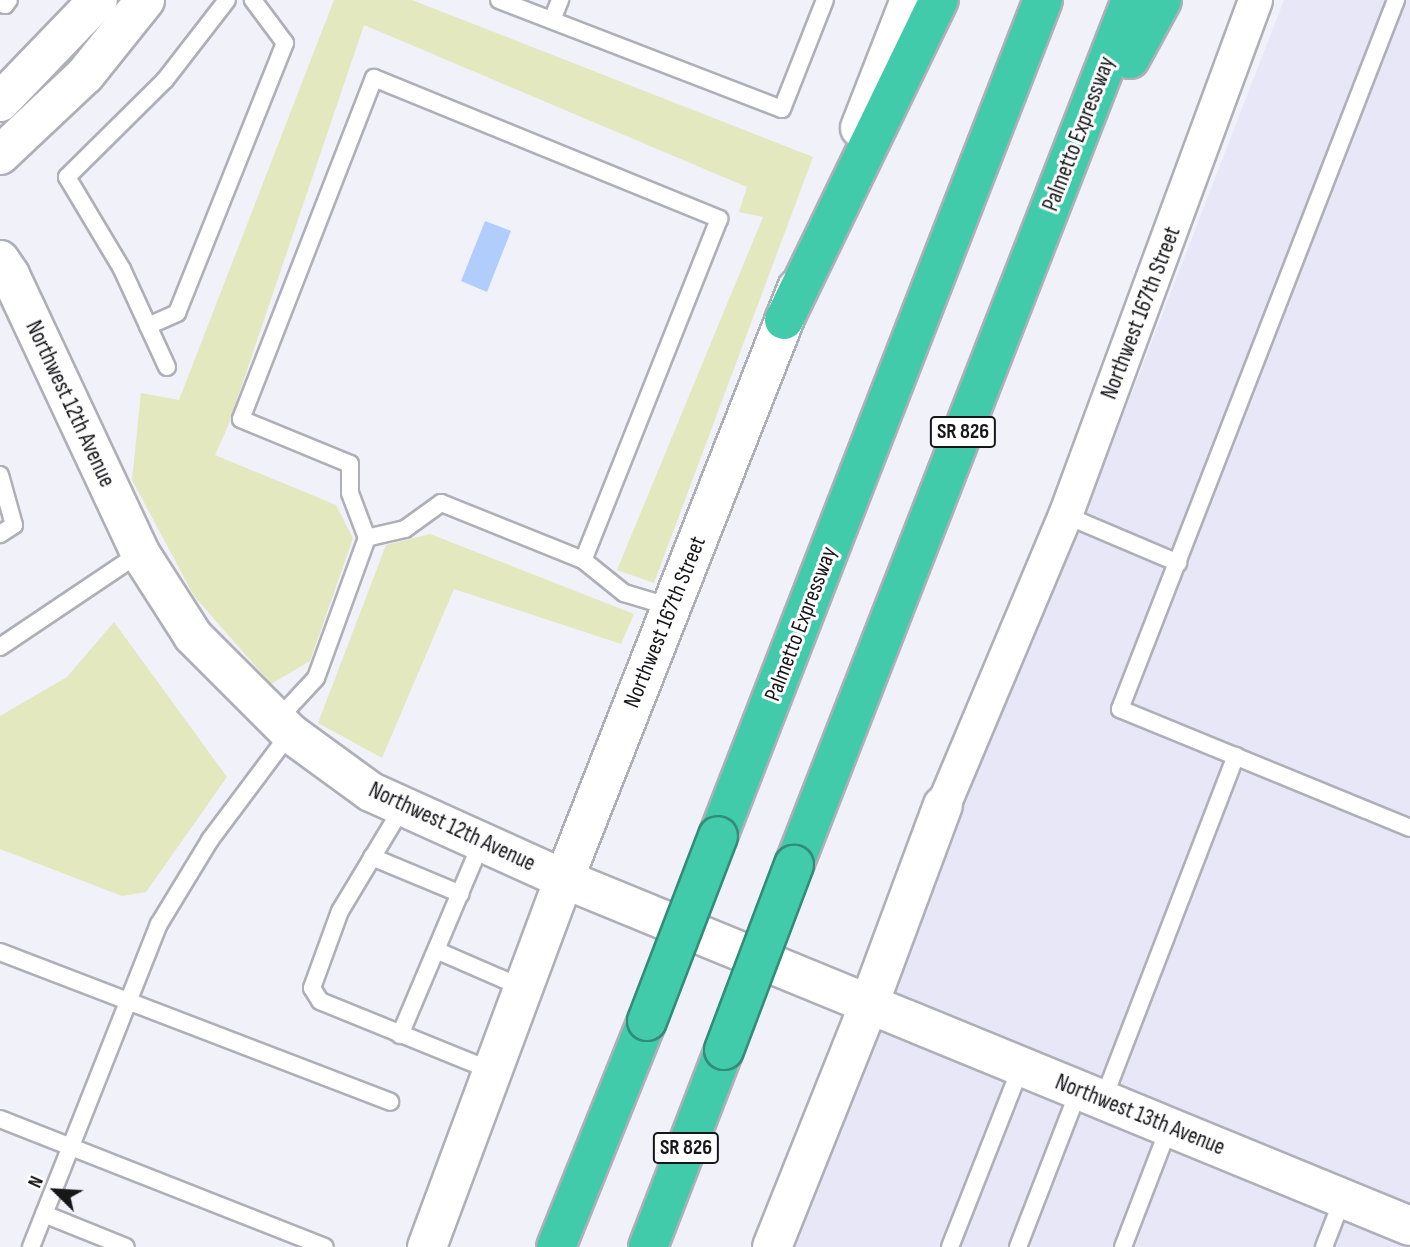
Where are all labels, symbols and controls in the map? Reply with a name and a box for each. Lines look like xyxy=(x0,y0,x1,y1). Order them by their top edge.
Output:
street label: Palmetto Expressway xyxy=(1037,53,1121,215)
street label: Northwest 167th Street xyxy=(1095,223,1187,403)
street label: Northwest 12th Avenue xyxy=(19,316,121,492)
road number: SR 826 xyxy=(930,414,996,450)
street label: Northwest 167th Street xyxy=(618,532,712,712)
street label: Palmetto Expressway xyxy=(759,543,843,705)
street label: Northwest 12th Avenue xyxy=(364,776,540,878)
street label: Northwest 13th Avenue xyxy=(1051,1068,1229,1162)
road number: SR 826 xyxy=(653,1130,719,1166)
north arrow xyxy=(21,1156,91,1226)
text: N xyxy=(24,1173,49,1192)

